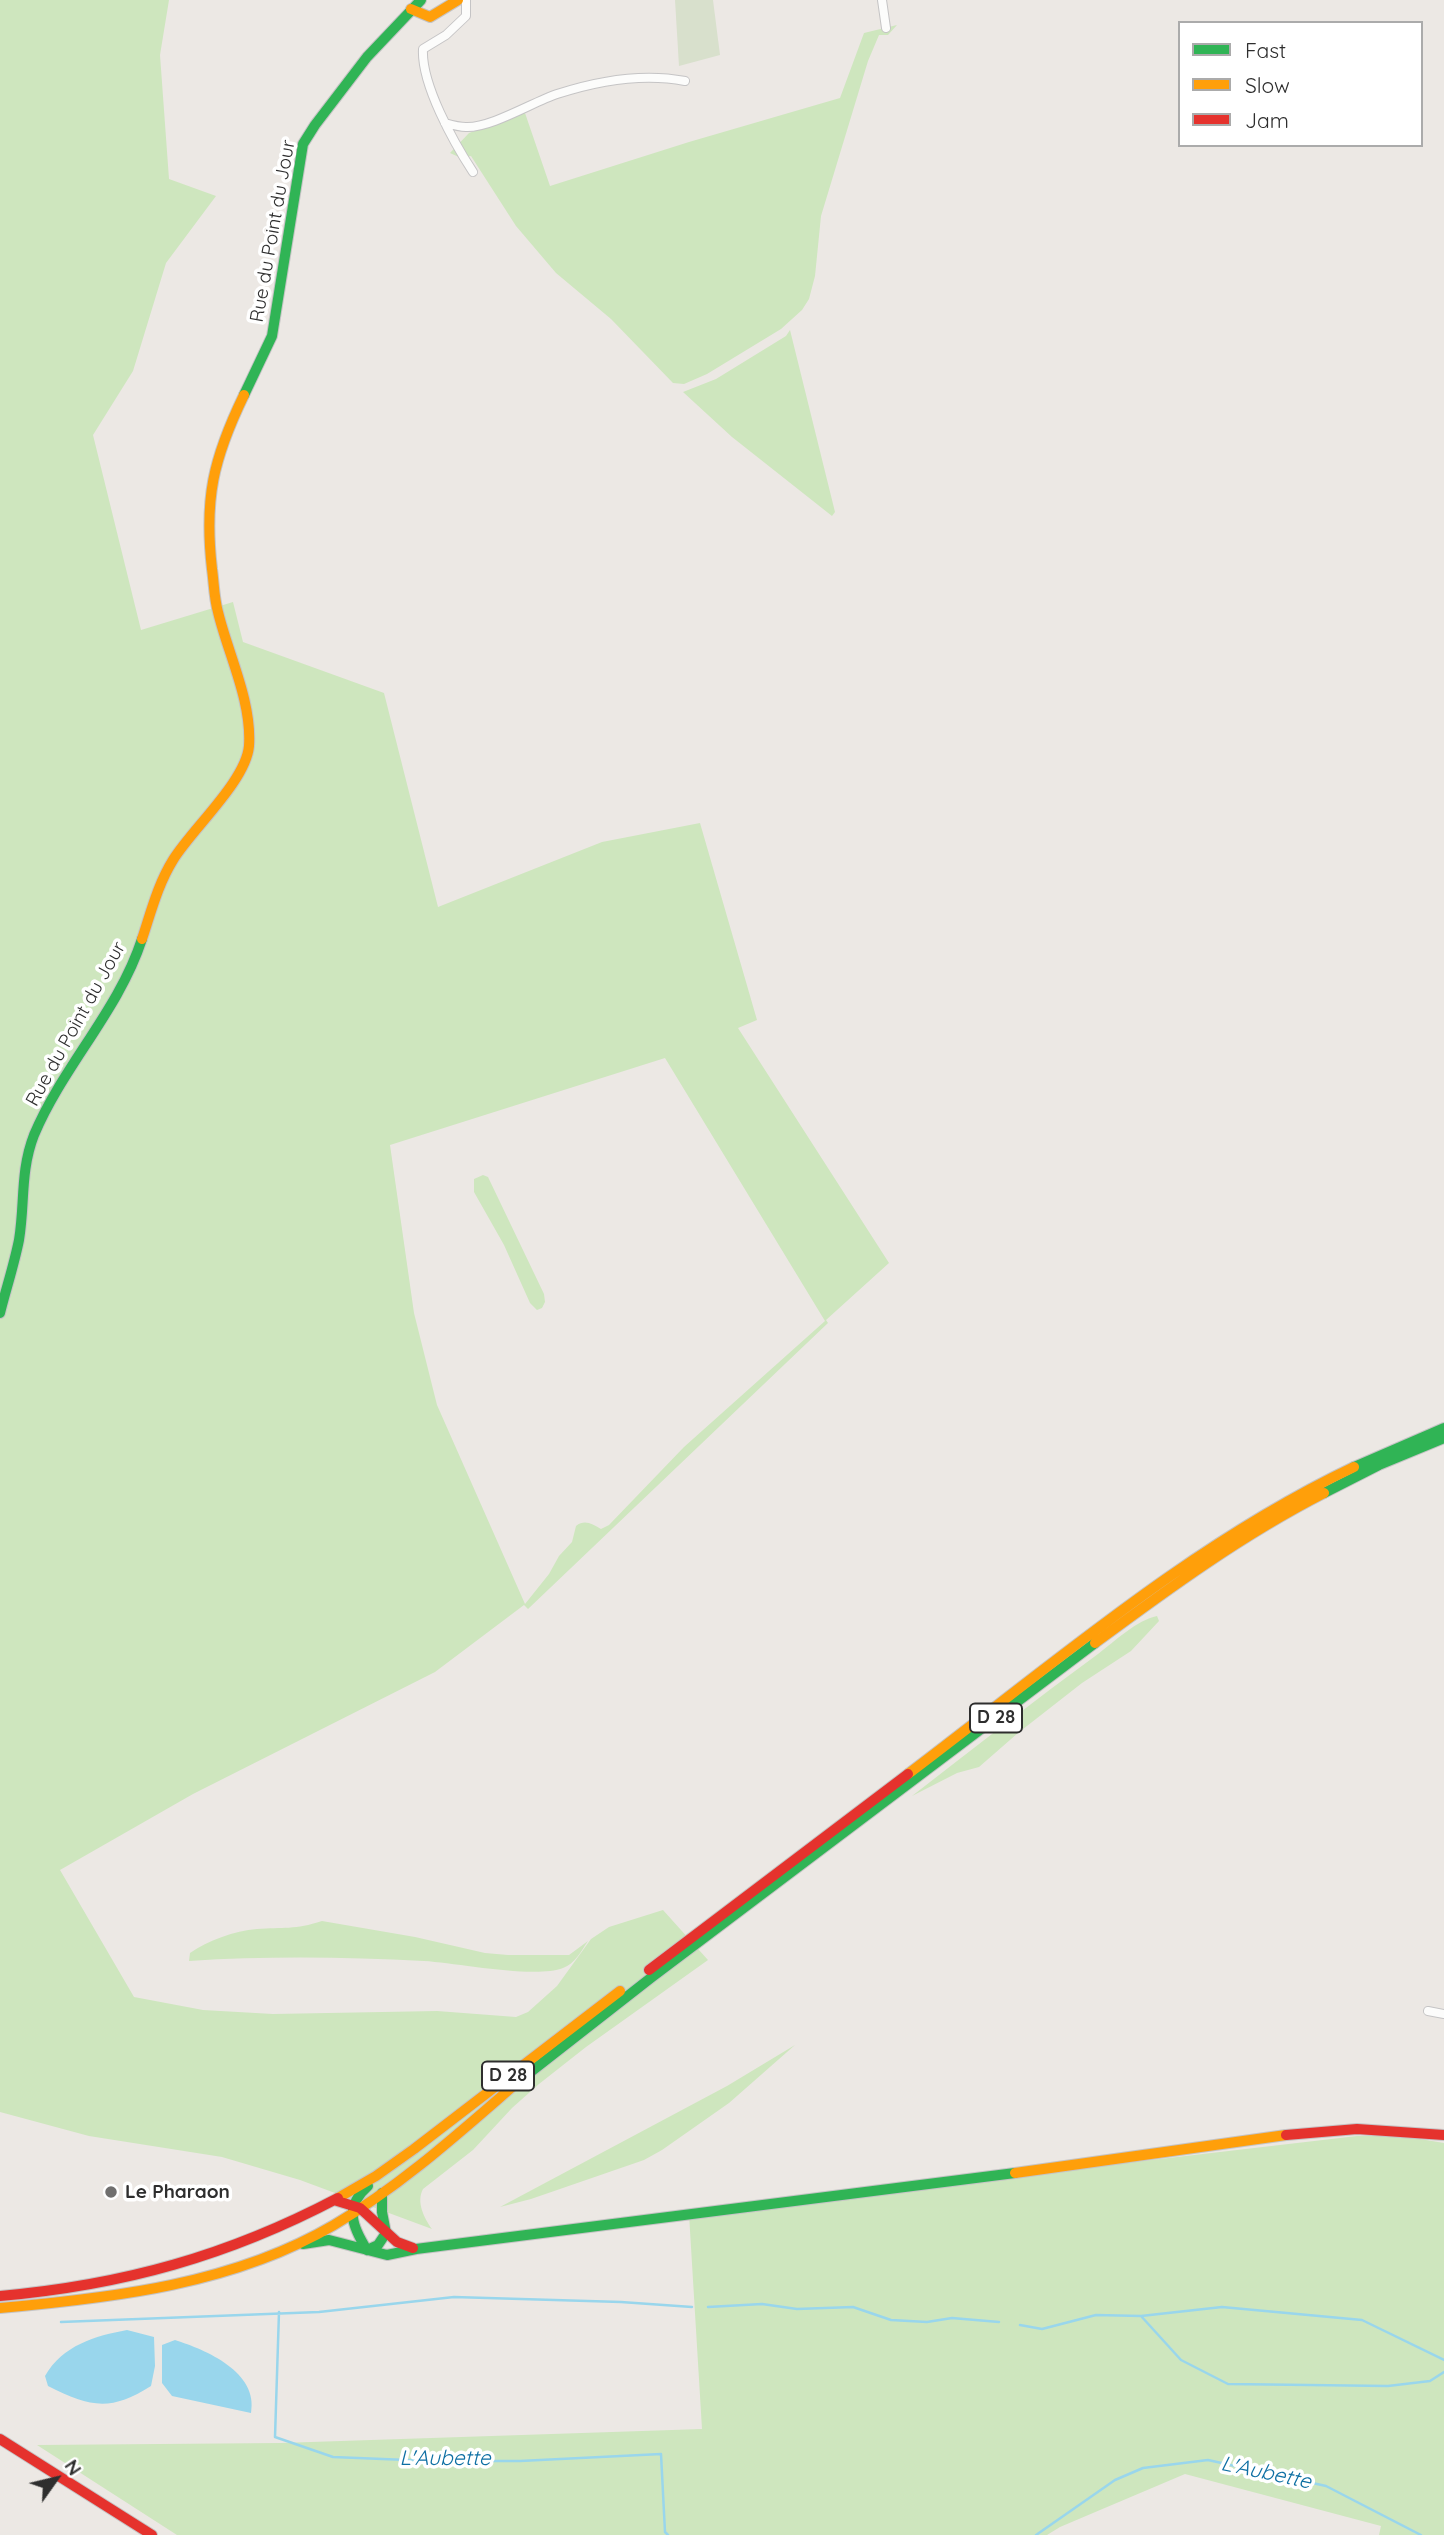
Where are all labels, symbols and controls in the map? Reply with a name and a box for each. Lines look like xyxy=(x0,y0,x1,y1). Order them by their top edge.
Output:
legend xyxy=(1178,21,1423,147)
text: Fast xyxy=(1245,37,1286,63)
text: Slow xyxy=(1245,72,1290,98)
text: Jam xyxy=(1245,107,1289,133)
street label: Rue du Point du Jour xyxy=(246,138,300,324)
street label: Rue du Point du Jour xyxy=(21,938,131,1110)
road number: D 28 xyxy=(970,1703,1022,1732)
road number: D 28 xyxy=(482,2062,534,2090)
place label: Le Pharaon xyxy=(125,2181,230,2203)
marker: Le Pharaon xyxy=(103,2184,119,2200)
north arrow xyxy=(21,2444,91,2514)
water label: L'Aubette xyxy=(399,2446,491,2472)
water label: L'Aubette xyxy=(1219,2451,1313,2495)
text: N xyxy=(60,2455,87,2480)

